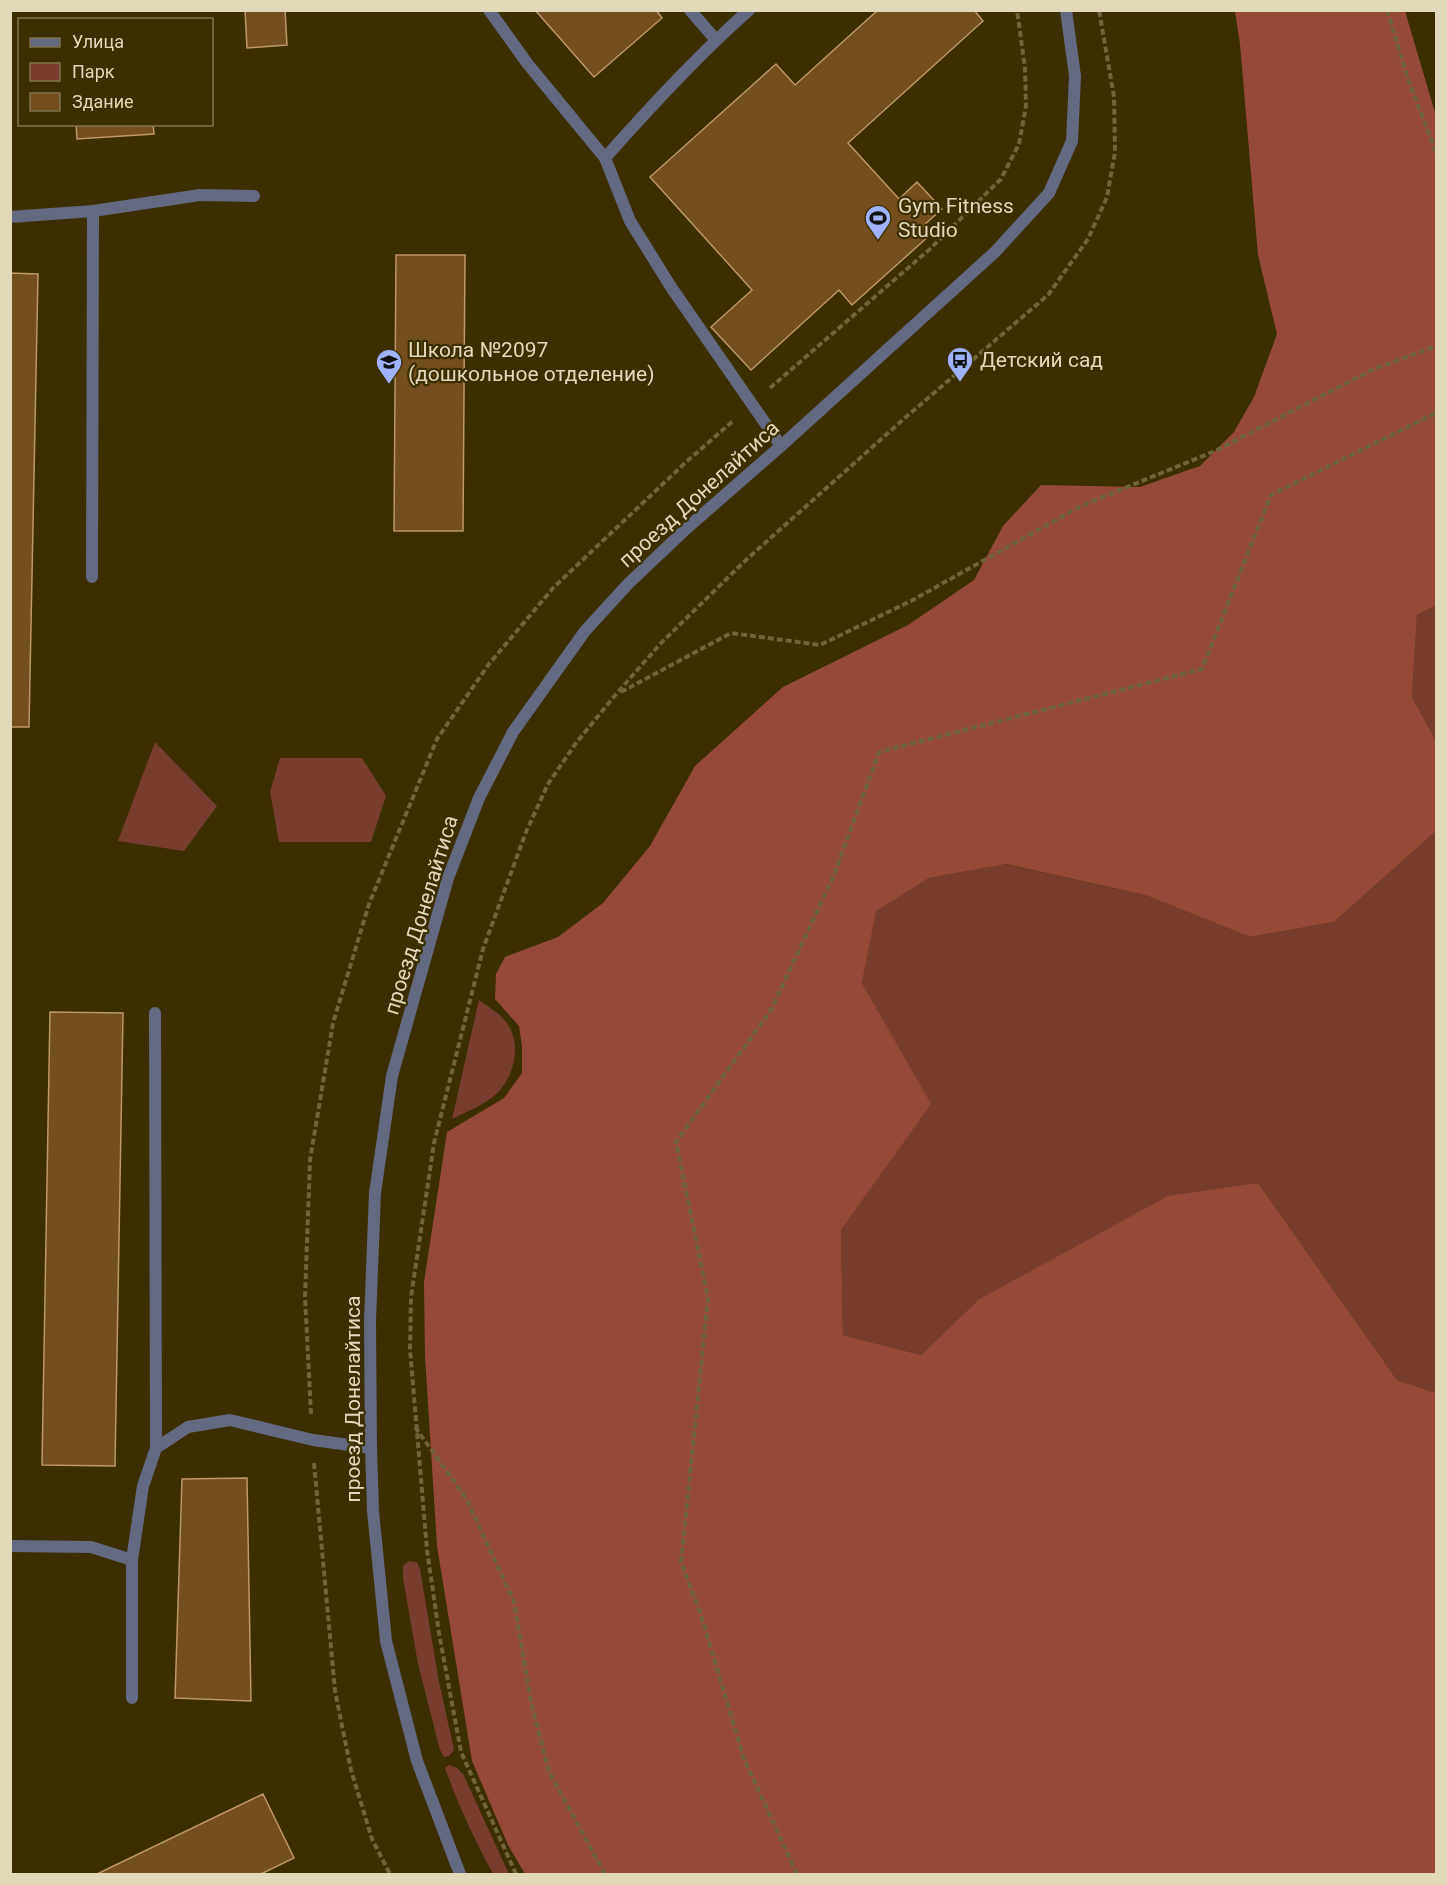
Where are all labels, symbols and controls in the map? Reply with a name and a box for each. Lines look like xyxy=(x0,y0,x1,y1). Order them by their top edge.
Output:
legend xyxy=(18,18,213,126)
text: Улица xyxy=(72,31,124,52)
text: Парк xyxy=(72,61,115,82)
text: Здание xyxy=(72,91,134,112)
place label: Gym Fitness Studio xyxy=(898,194,1014,242)
sports icon: Gym Fitness Studio xyxy=(863,203,893,241)
place label: Школа №2097 (дошкольное отделение) xyxy=(408,338,654,386)
bus stop icon: Детский сад xyxy=(945,345,975,383)
school or university icon: Школа №2097 (дошкольное отделение) xyxy=(374,347,404,385)
place label: Детский сад xyxy=(980,348,1103,372)
street label: проезд Донелайтиса xyxy=(614,416,784,572)
street label: проезд Донелайтиса xyxy=(379,813,463,1017)
street label: проезд Донелайтиса xyxy=(341,1296,365,1502)

